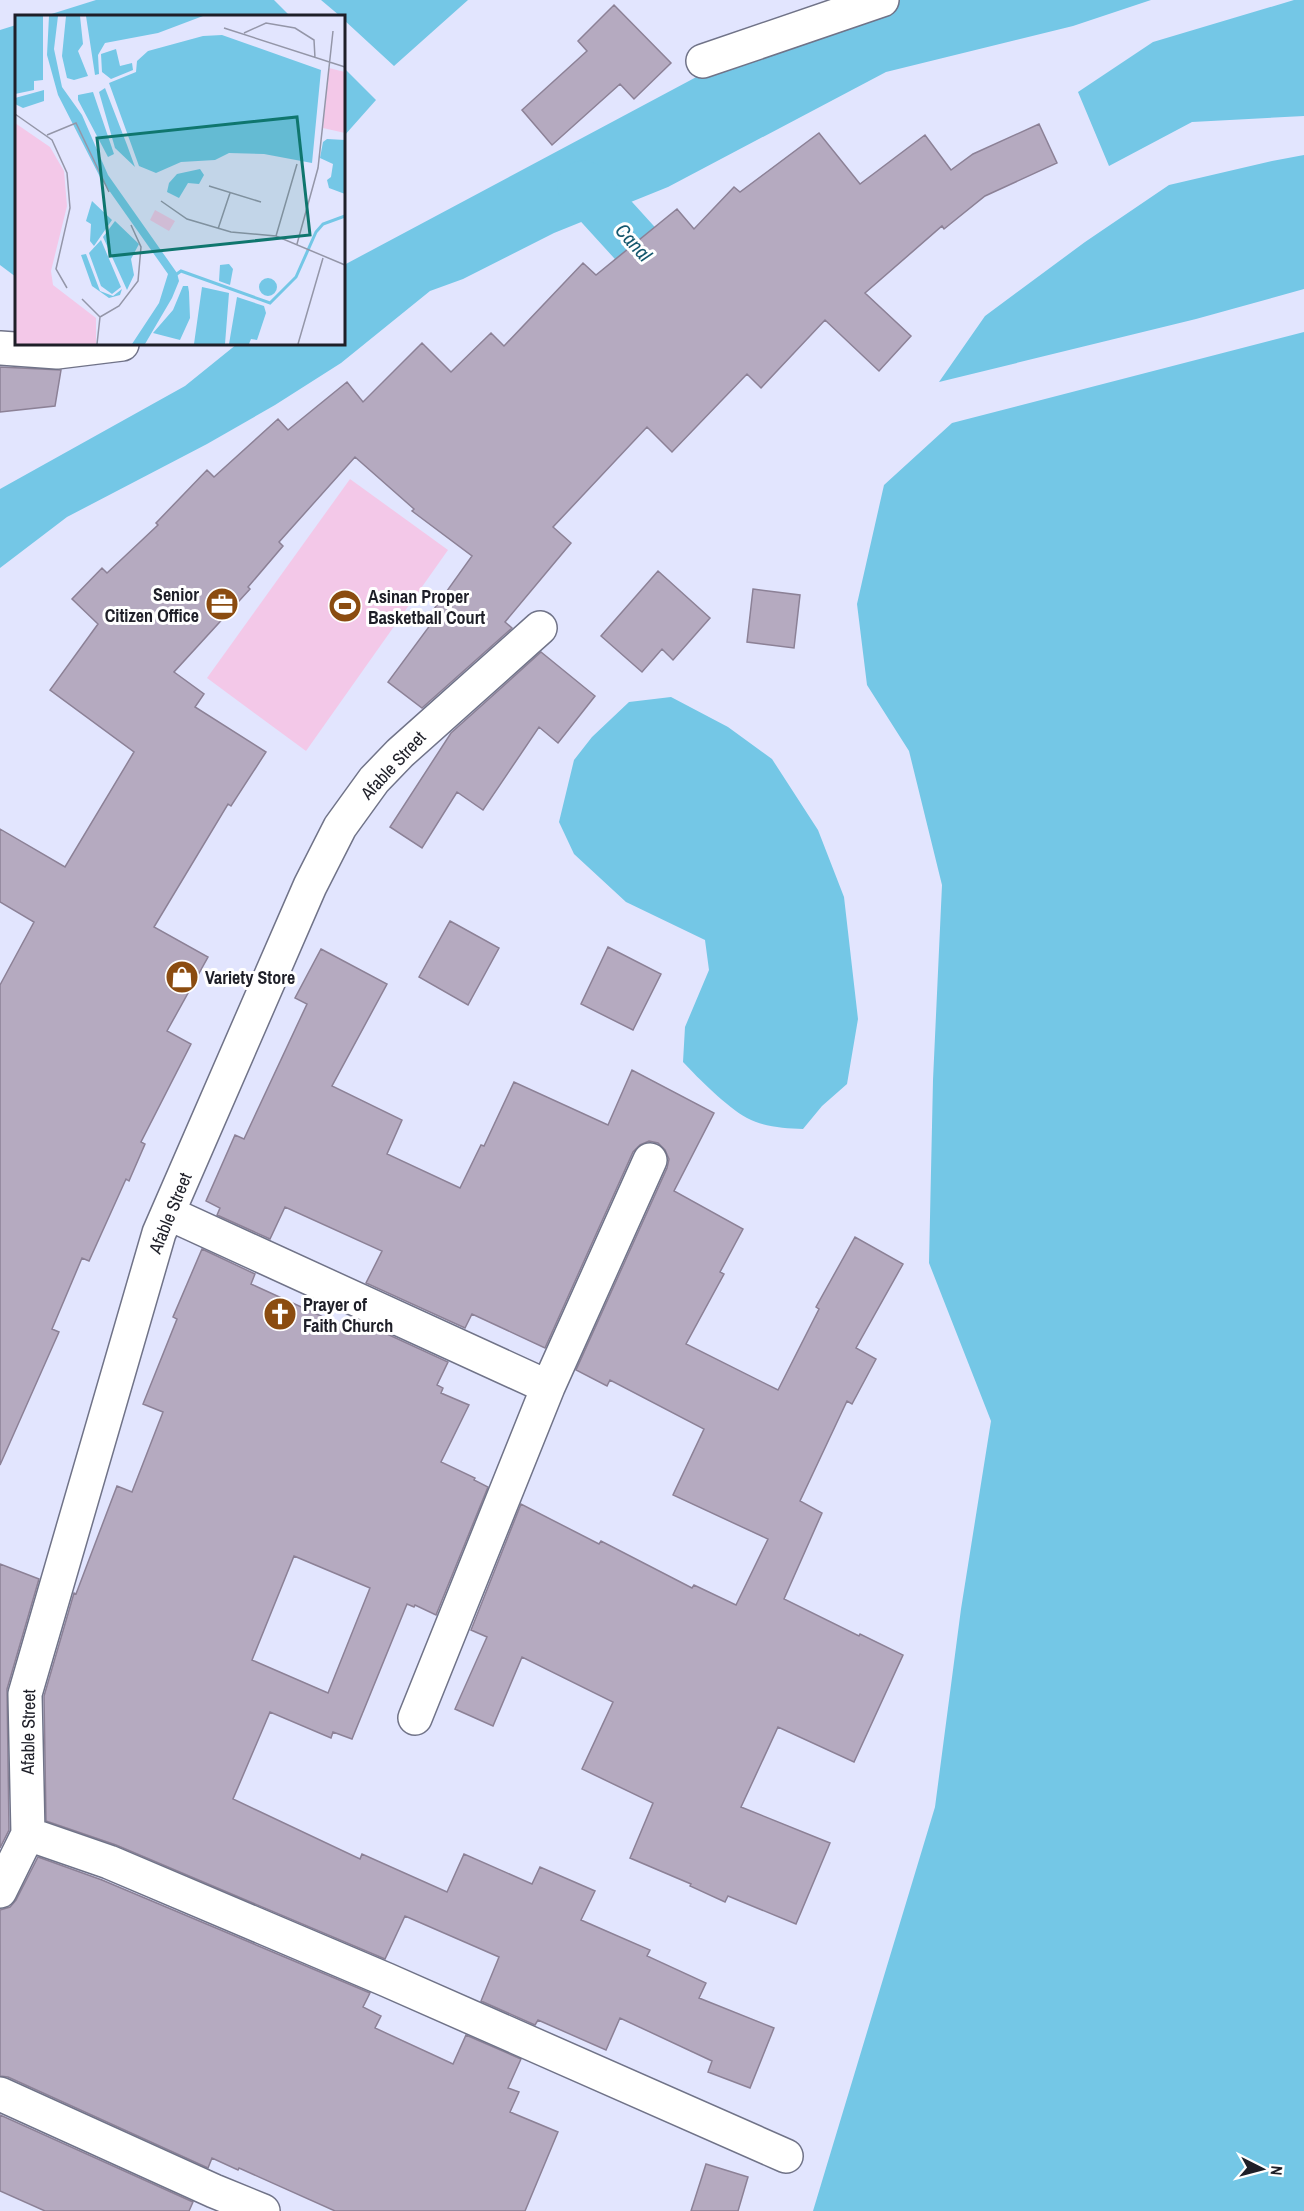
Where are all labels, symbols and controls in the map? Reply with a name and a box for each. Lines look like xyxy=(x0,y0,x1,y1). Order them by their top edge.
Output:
inset map xyxy=(15,15,345,345)
water label: Canal xyxy=(610,217,659,267)
place label: Senior Citizen Office xyxy=(105,582,199,628)
place label: Asinan Proper Basketball Court xyxy=(368,584,485,630)
office icon: Senior Citizen Office xyxy=(204,586,240,622)
sports icon: Asinan Proper Basketball Court xyxy=(327,588,363,624)
street label: Afable Street xyxy=(354,725,431,805)
shop icon: Variety Store xyxy=(164,959,200,995)
place label: Variety Store xyxy=(205,965,295,990)
street label: Afable Street xyxy=(142,1169,198,1258)
place label: Prayer of Faith Church xyxy=(303,1292,393,1338)
church icon: Prayer of Faith Church xyxy=(262,1296,298,1332)
street label: Afable Street xyxy=(15,1689,41,1776)
north arrow xyxy=(1232,2139,1292,2199)
text: N xyxy=(1265,2165,1288,2176)

